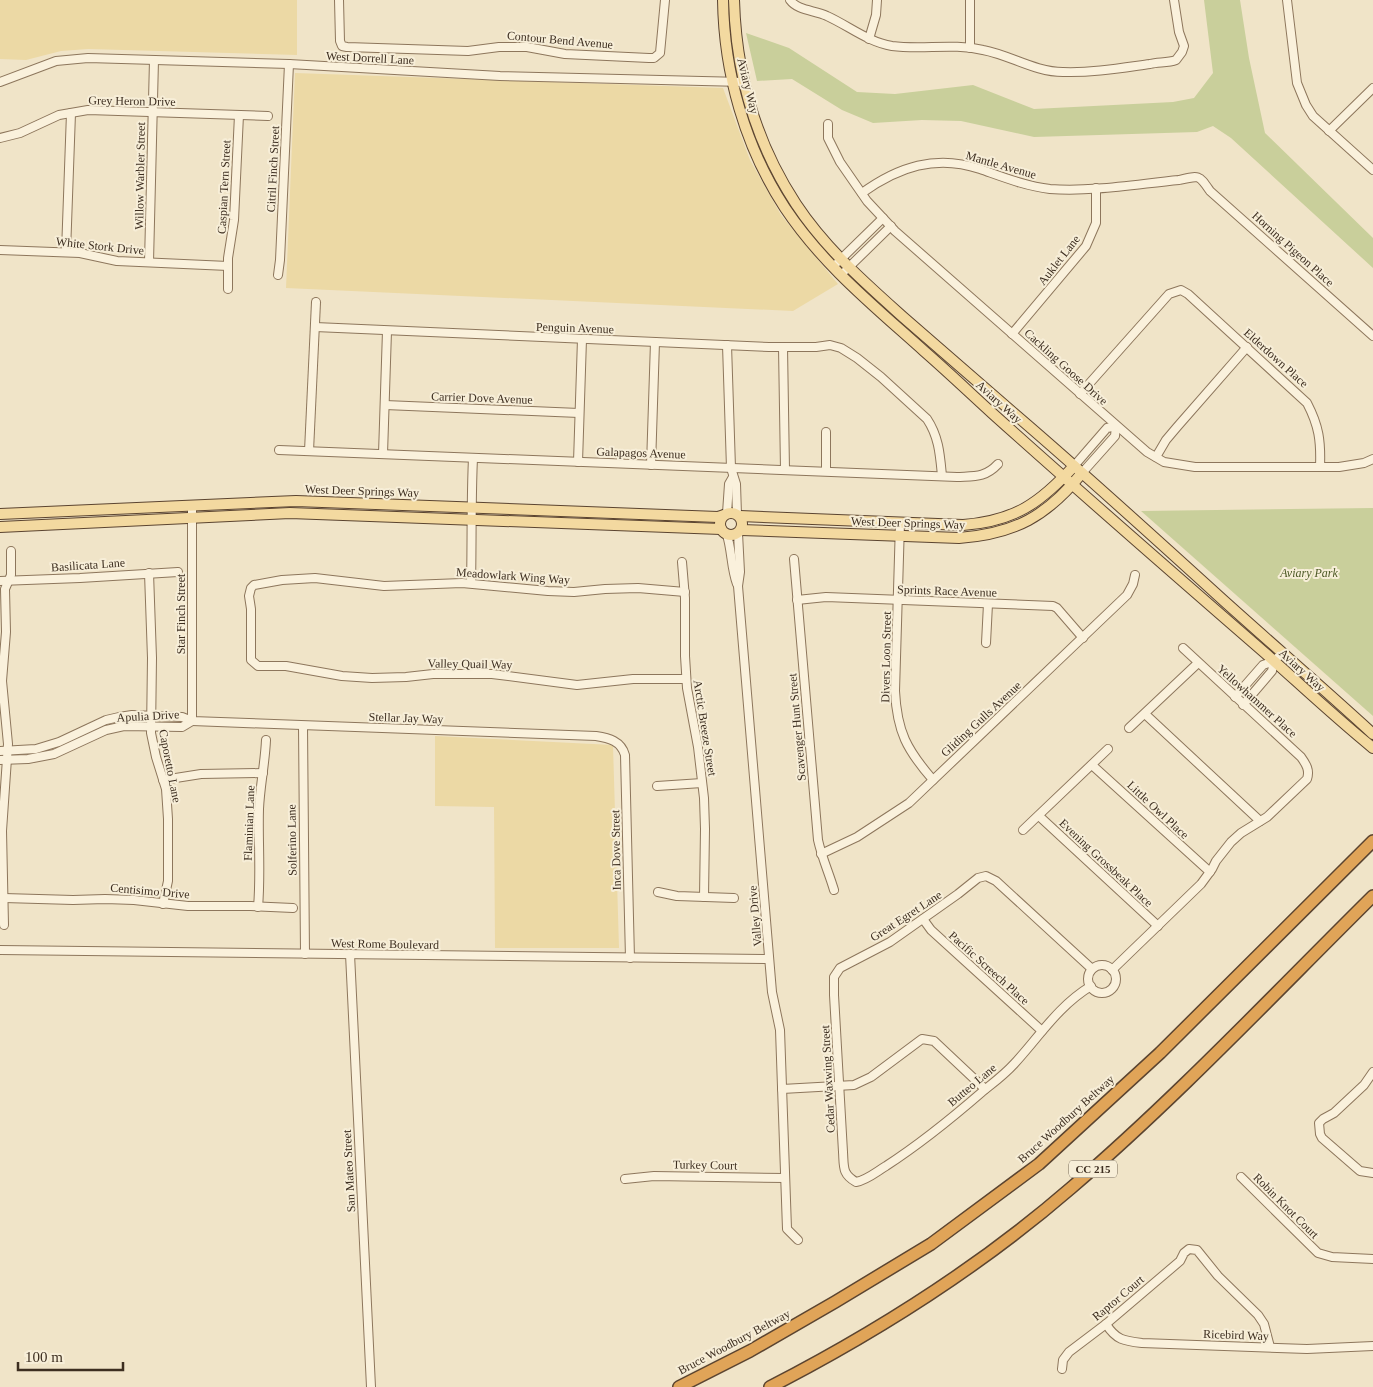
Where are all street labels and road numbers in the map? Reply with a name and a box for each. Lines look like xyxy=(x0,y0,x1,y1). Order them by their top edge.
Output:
street label: Contour Bend Avenue xyxy=(506,28,614,52)
street label: West Dorrell Lane xyxy=(326,49,414,67)
street label: Aviary Way xyxy=(734,57,762,115)
street label: Grey Heron Drive xyxy=(88,93,176,109)
street label: Willow Warbler Street xyxy=(132,121,148,230)
street label: Citril Finch Street xyxy=(264,125,282,213)
street label: Caspian Tern Street xyxy=(215,139,233,234)
street label: Mantle Avenue xyxy=(964,148,1038,182)
street label: Horning Pigeon Place xyxy=(1249,209,1337,289)
street label: Auklet Lane xyxy=(1035,232,1083,288)
street label: White Stork Drive xyxy=(55,234,145,258)
street label: Penguin Avenue xyxy=(536,320,614,336)
street label: Elderdown Place xyxy=(1241,325,1311,391)
street label: Cackling Goose Drive xyxy=(1021,326,1111,408)
street label: Aviary Way xyxy=(973,378,1025,426)
street label: Carrier Dove Avenue xyxy=(431,389,533,407)
street label: Galapagos Avenue xyxy=(596,444,686,462)
street label: West Deer Springs Way xyxy=(305,482,419,500)
street label: West Deer Springs Way xyxy=(851,514,965,532)
street label: Basilicata Lane xyxy=(50,555,126,575)
street label: Meadowlark Wing Way xyxy=(456,565,570,587)
street label: Star Finch Street xyxy=(174,573,188,654)
street label: Sprints Race Avenue xyxy=(897,582,997,600)
street label: Divers Loon Street xyxy=(878,611,894,703)
street label: Aviary Way xyxy=(1276,646,1328,694)
street label: Valley Quail Way xyxy=(427,656,513,672)
street label: Yellowhammer Place xyxy=(1214,662,1300,740)
street label: Scavenger Hunt Street xyxy=(785,672,809,781)
street label: Gliding Gulls Avenue xyxy=(938,678,1024,760)
street label: Arctic Breeze Street xyxy=(690,679,720,778)
street label: Apulia Drive xyxy=(116,707,180,725)
street label: Stellar Jay Way xyxy=(368,710,444,726)
street label: Caporetto Lane xyxy=(156,728,184,804)
street label: Little Owl Place xyxy=(1124,778,1192,842)
street label: Flaminian Lane xyxy=(241,785,257,861)
street label: Solferino Lane xyxy=(284,804,300,876)
street label: Inca Dove Street xyxy=(608,809,624,890)
street label: Evening Grossbeak Place xyxy=(1056,816,1156,910)
street label: Centisimo Drive xyxy=(110,881,190,901)
street label: Valley Drive xyxy=(745,885,765,947)
street label: Great Egret Lane xyxy=(868,888,944,944)
street label: Pacific Screech Place xyxy=(946,928,1032,1008)
street label: West Rome Boulevard xyxy=(331,936,439,952)
street label: Cedar Waxwing Street xyxy=(818,1024,838,1133)
street label: Butteo Lane xyxy=(945,1061,999,1109)
street label: Bruce Woodbury Beltway xyxy=(1015,1072,1117,1166)
street label: San Mateo Street xyxy=(340,1129,358,1213)
street label: Turkey Court xyxy=(673,1157,738,1173)
road number: CC 215 xyxy=(1069,1160,1117,1178)
street label: Robin Knot Court xyxy=(1250,1170,1322,1242)
street label: Raptor Court xyxy=(1089,1272,1147,1324)
street label: Bruce Woodbury Beltway xyxy=(676,1307,792,1377)
street label: Ricebird Way xyxy=(1203,1327,1269,1343)

